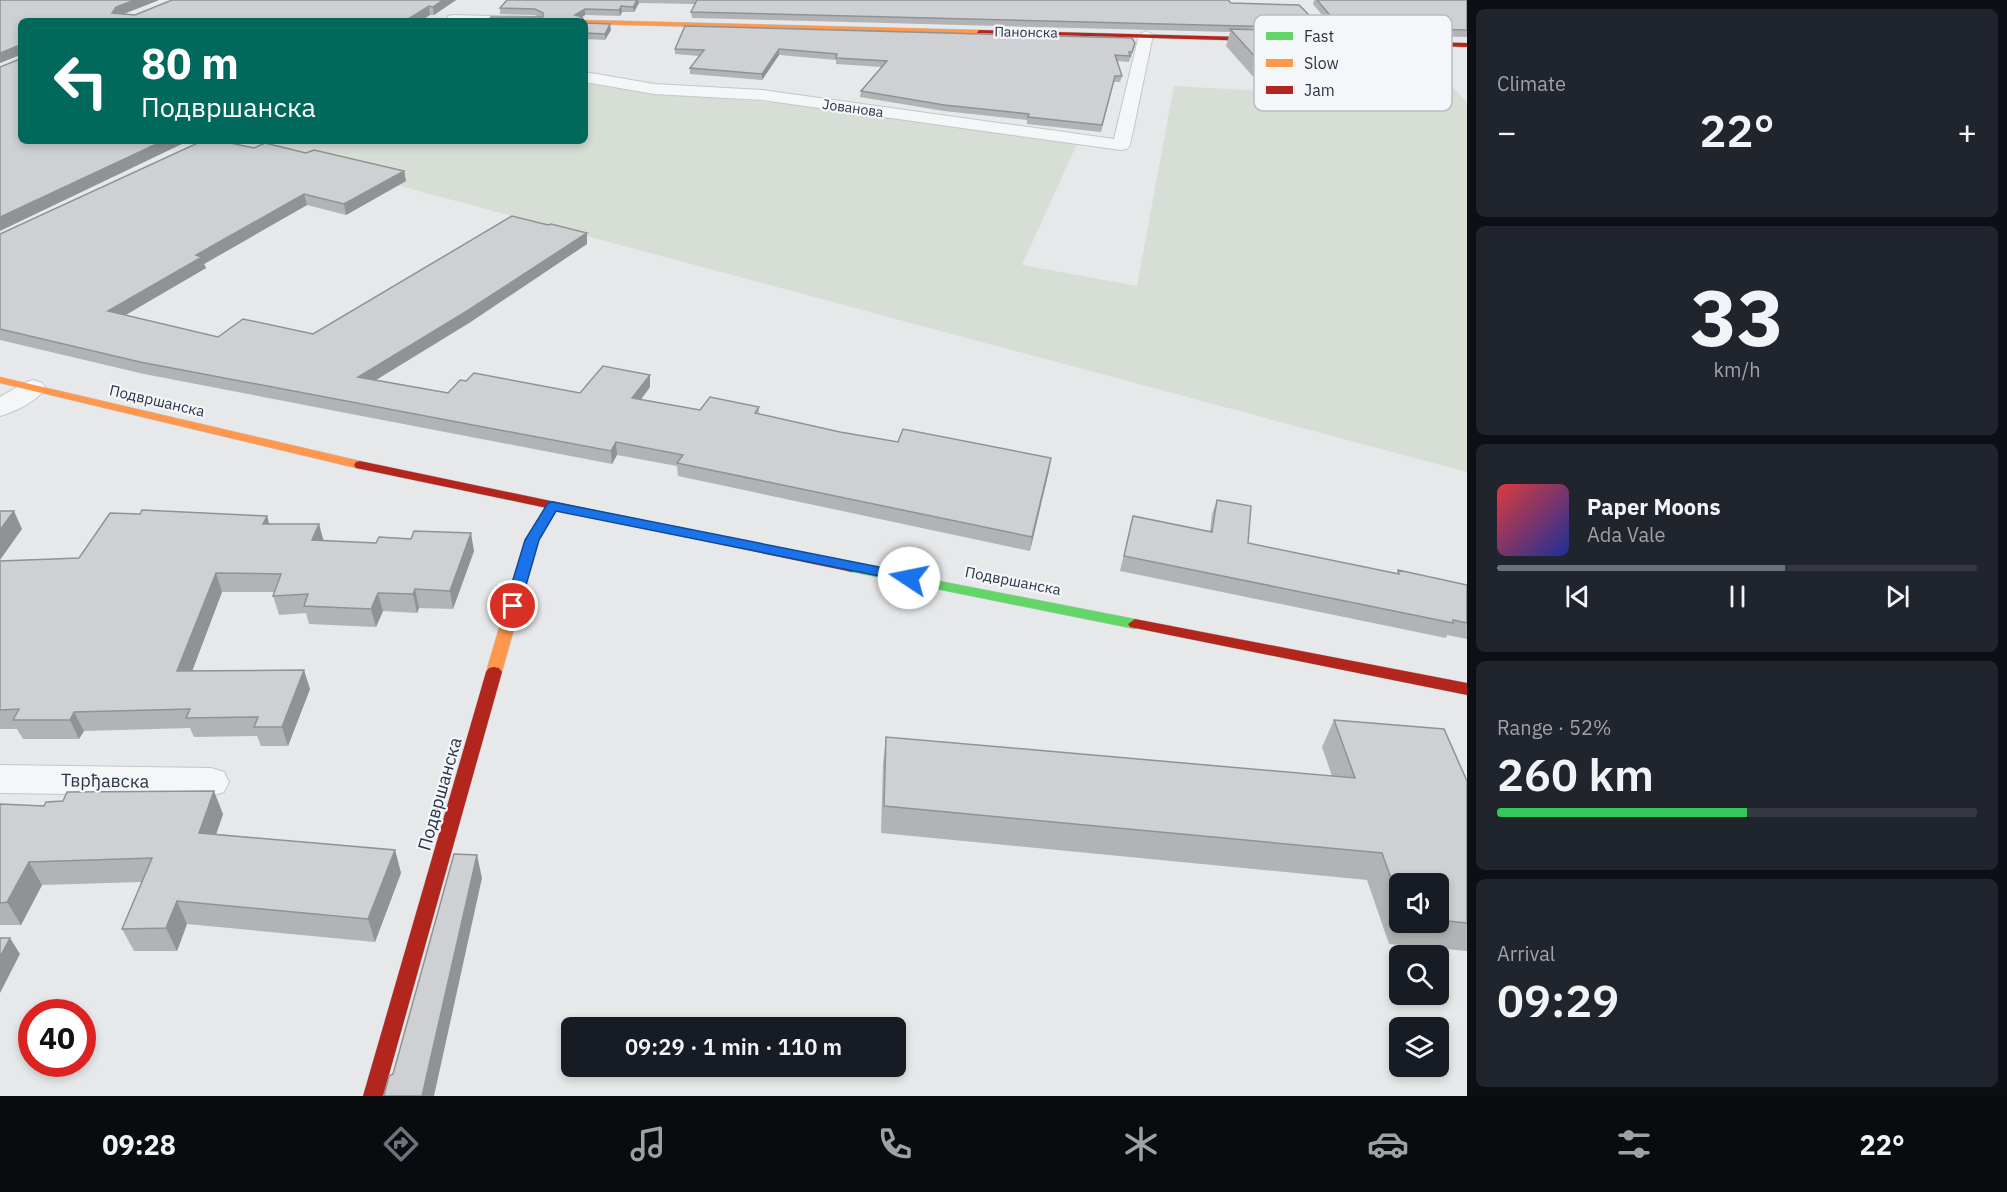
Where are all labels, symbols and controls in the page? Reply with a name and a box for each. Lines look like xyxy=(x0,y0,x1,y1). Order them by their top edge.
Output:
legend xyxy=(1254,15,1452,111)
street label: Панонска xyxy=(994,22,1058,42)
text: Fast xyxy=(1304,26,1334,46)
text: 80 m xyxy=(141,36,239,91)
icon: left xyxy=(42,42,120,120)
text: Slow xyxy=(1304,53,1339,73)
text: Climate xyxy=(1497,70,1566,97)
text: Jam xyxy=(1304,80,1335,100)
text: Подвршанска xyxy=(141,89,316,124)
street label: Јованова xyxy=(821,95,885,121)
text: 22° xyxy=(1699,101,1775,159)
text: − xyxy=(1497,110,1517,153)
text: + xyxy=(1957,110,1977,153)
text: 33 xyxy=(1690,266,1784,367)
text: km/h xyxy=(1713,356,1761,383)
street label: Подвршанска xyxy=(108,380,207,421)
text: Paper Moons xyxy=(1587,492,1720,521)
text: Ada Vale xyxy=(1587,521,1666,548)
position arrow xyxy=(877,546,941,610)
street label: Подвршанска xyxy=(964,562,1063,599)
pin xyxy=(487,580,538,631)
icon: previous xyxy=(1561,580,1594,613)
icon: pause xyxy=(1721,580,1754,613)
icon: next xyxy=(1881,580,1914,613)
icon: arrive xyxy=(496,589,529,622)
text: Range · 52% xyxy=(1497,714,1612,741)
street label: Подвршанска xyxy=(412,734,467,853)
text: 260 km xyxy=(1497,745,1654,803)
street label: Тврђавска xyxy=(61,768,150,793)
map controls xyxy=(1389,873,1449,1077)
button: sound xyxy=(1389,873,1449,933)
text: Arrival xyxy=(1497,940,1555,967)
button: search xyxy=(1389,945,1449,1005)
text: 09:29 xyxy=(1497,971,1619,1029)
speed limit sign: 40 xyxy=(18,999,96,1077)
button: layers xyxy=(1389,1017,1449,1077)
text: 09:29 · 1 min · 110 m xyxy=(625,1032,842,1061)
icon: directions xyxy=(380,1123,422,1165)
icon: music xyxy=(627,1123,669,1165)
icon: phone xyxy=(874,1123,916,1165)
icon: climate xyxy=(1120,1123,1162,1165)
icon: car xyxy=(1367,1123,1409,1165)
icon: filters xyxy=(1613,1123,1655,1165)
text: 09:28 xyxy=(102,1127,176,1162)
text: 22° xyxy=(1860,1127,1905,1162)

